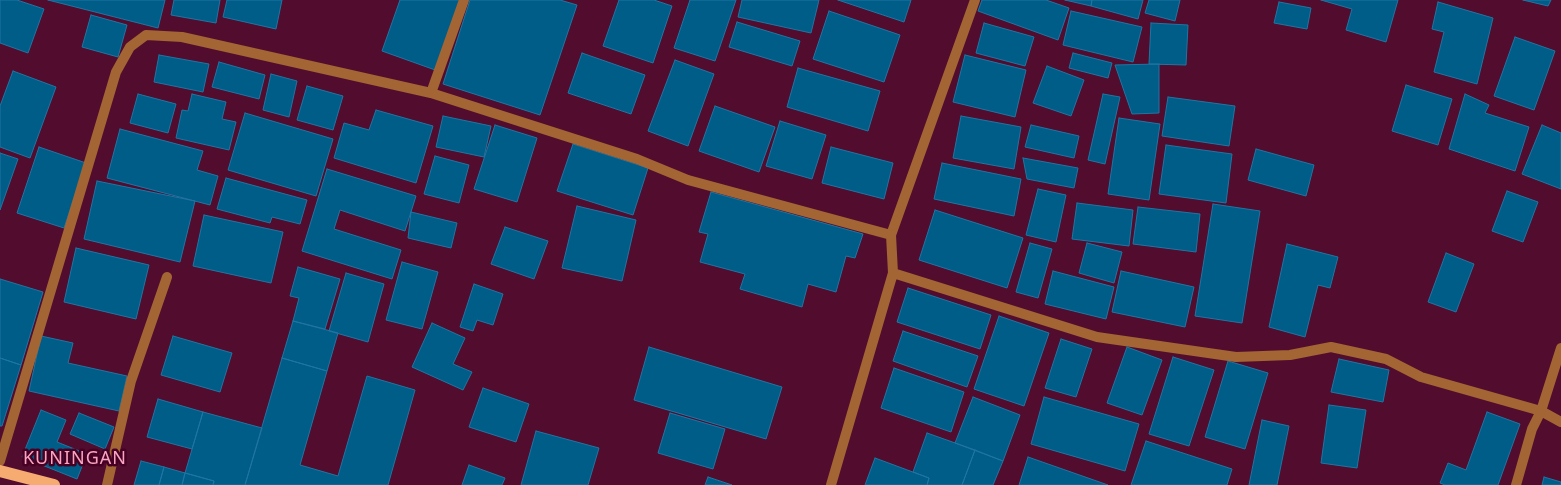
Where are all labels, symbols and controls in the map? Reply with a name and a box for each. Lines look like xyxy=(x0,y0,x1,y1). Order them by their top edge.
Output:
district label: KUNINGAN xyxy=(22,448,128,470)

